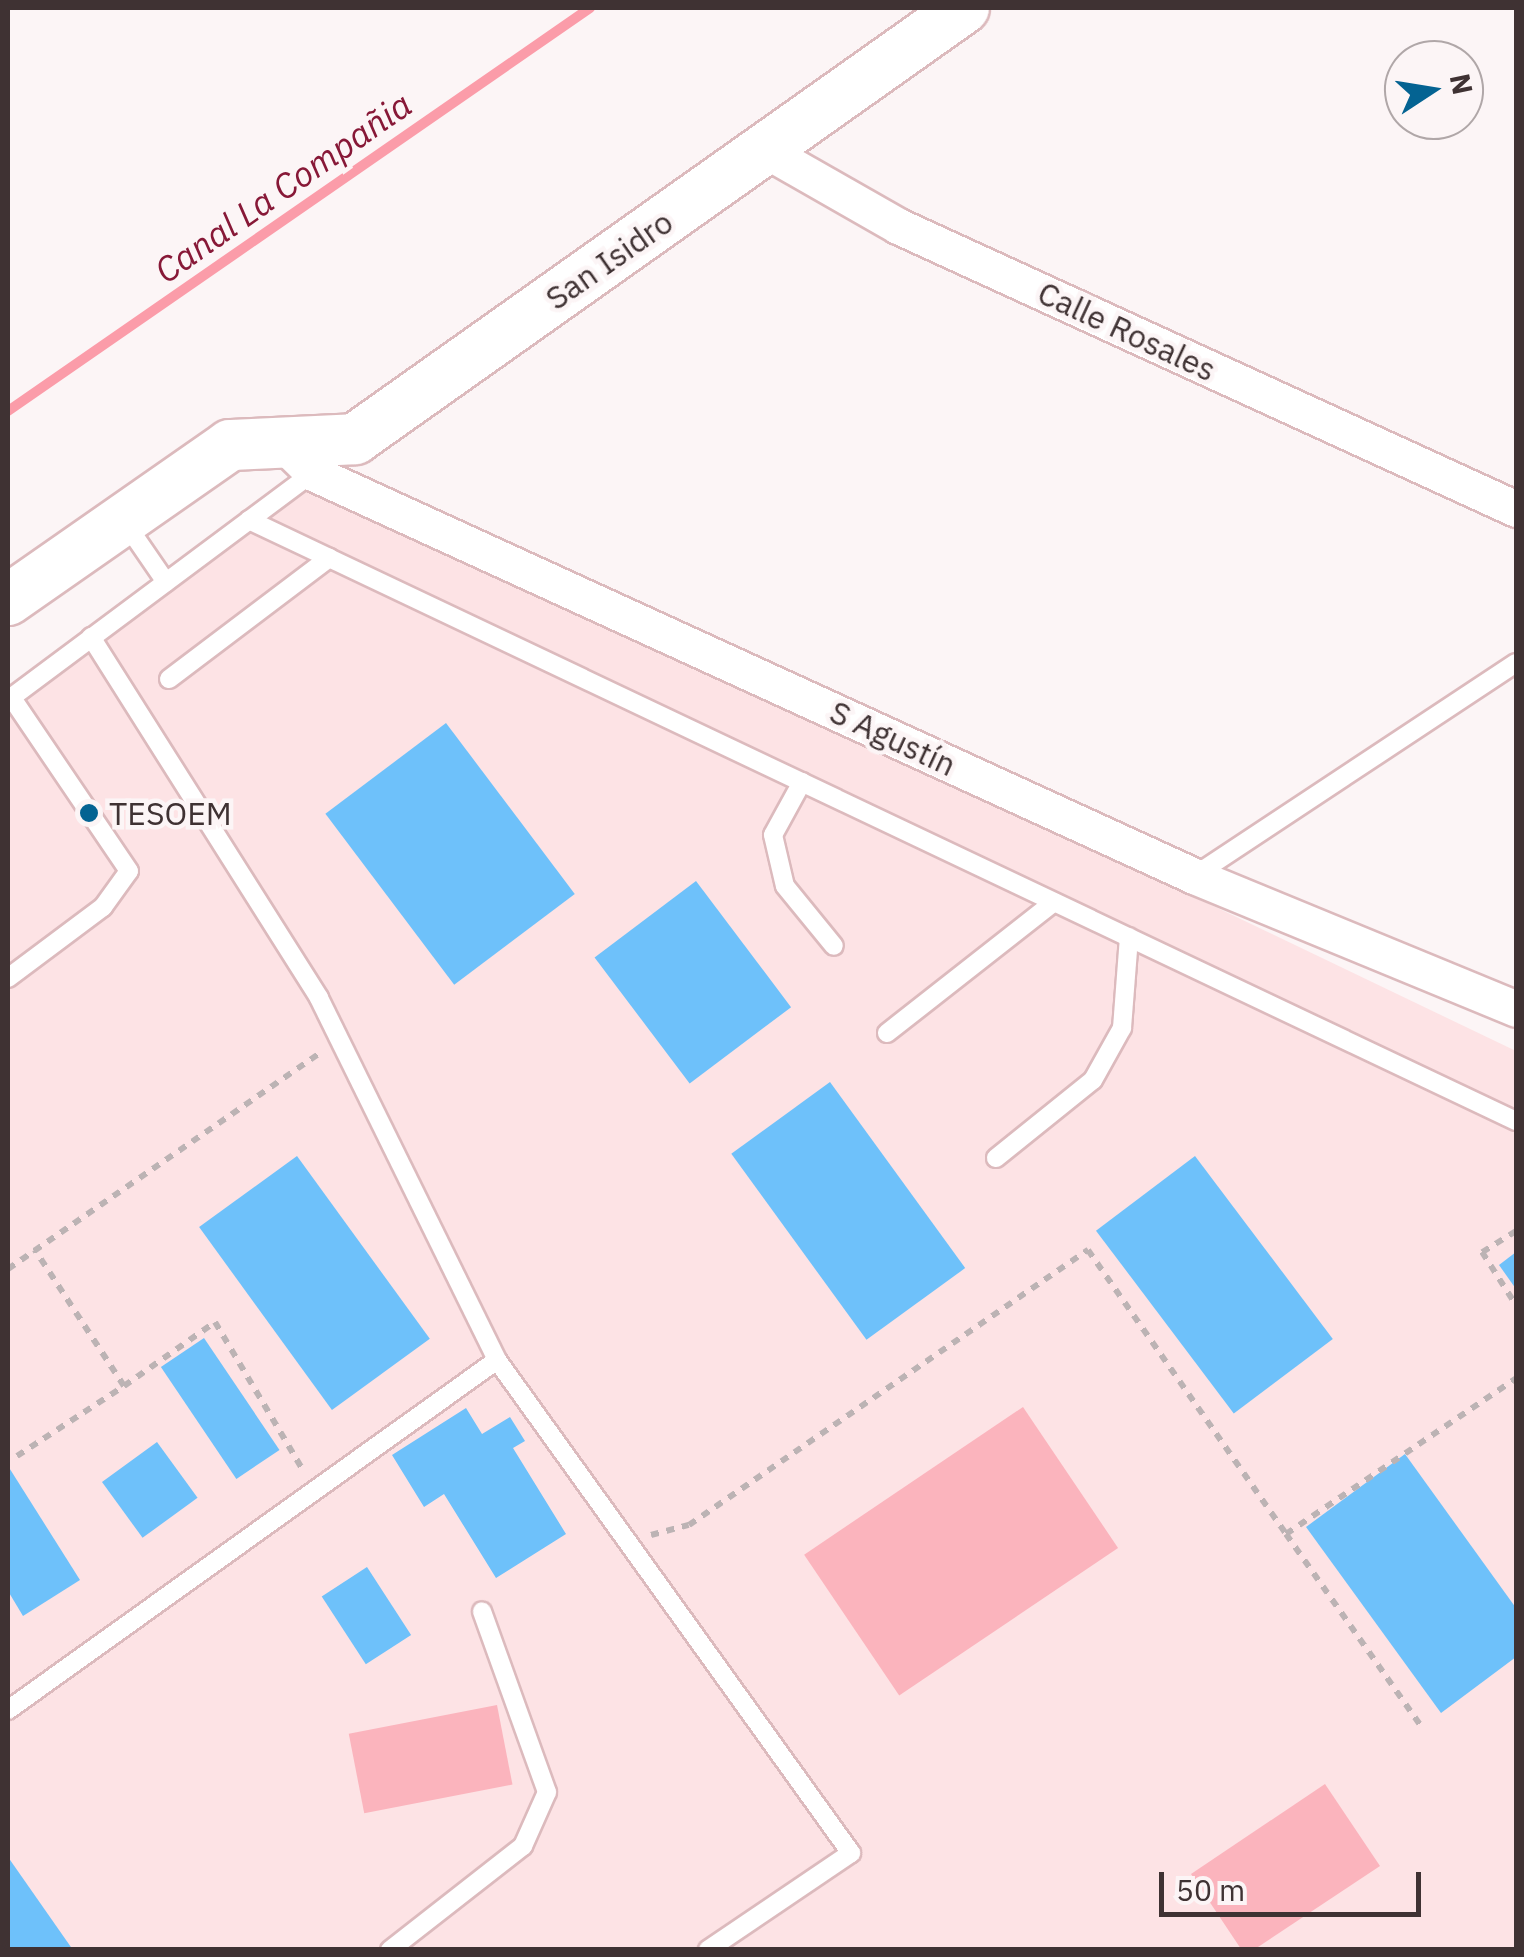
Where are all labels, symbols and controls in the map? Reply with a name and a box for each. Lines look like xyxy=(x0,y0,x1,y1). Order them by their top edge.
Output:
north arrow xyxy=(1384,40,1484,140)
text: N xyxy=(1442,70,1482,98)
water label: Canal La Compañia xyxy=(147,83,419,291)
street label: San Isidro xyxy=(538,202,680,318)
street label: Calle Rosales xyxy=(1032,273,1222,389)
street label: S Agustín xyxy=(824,692,962,784)
place label: TESOEM xyxy=(109,794,232,832)
marker: TESOEM xyxy=(78,802,100,824)
scale bar xyxy=(1164,1852,1426,1914)
text: 50 m xyxy=(1176,1870,1245,1909)

